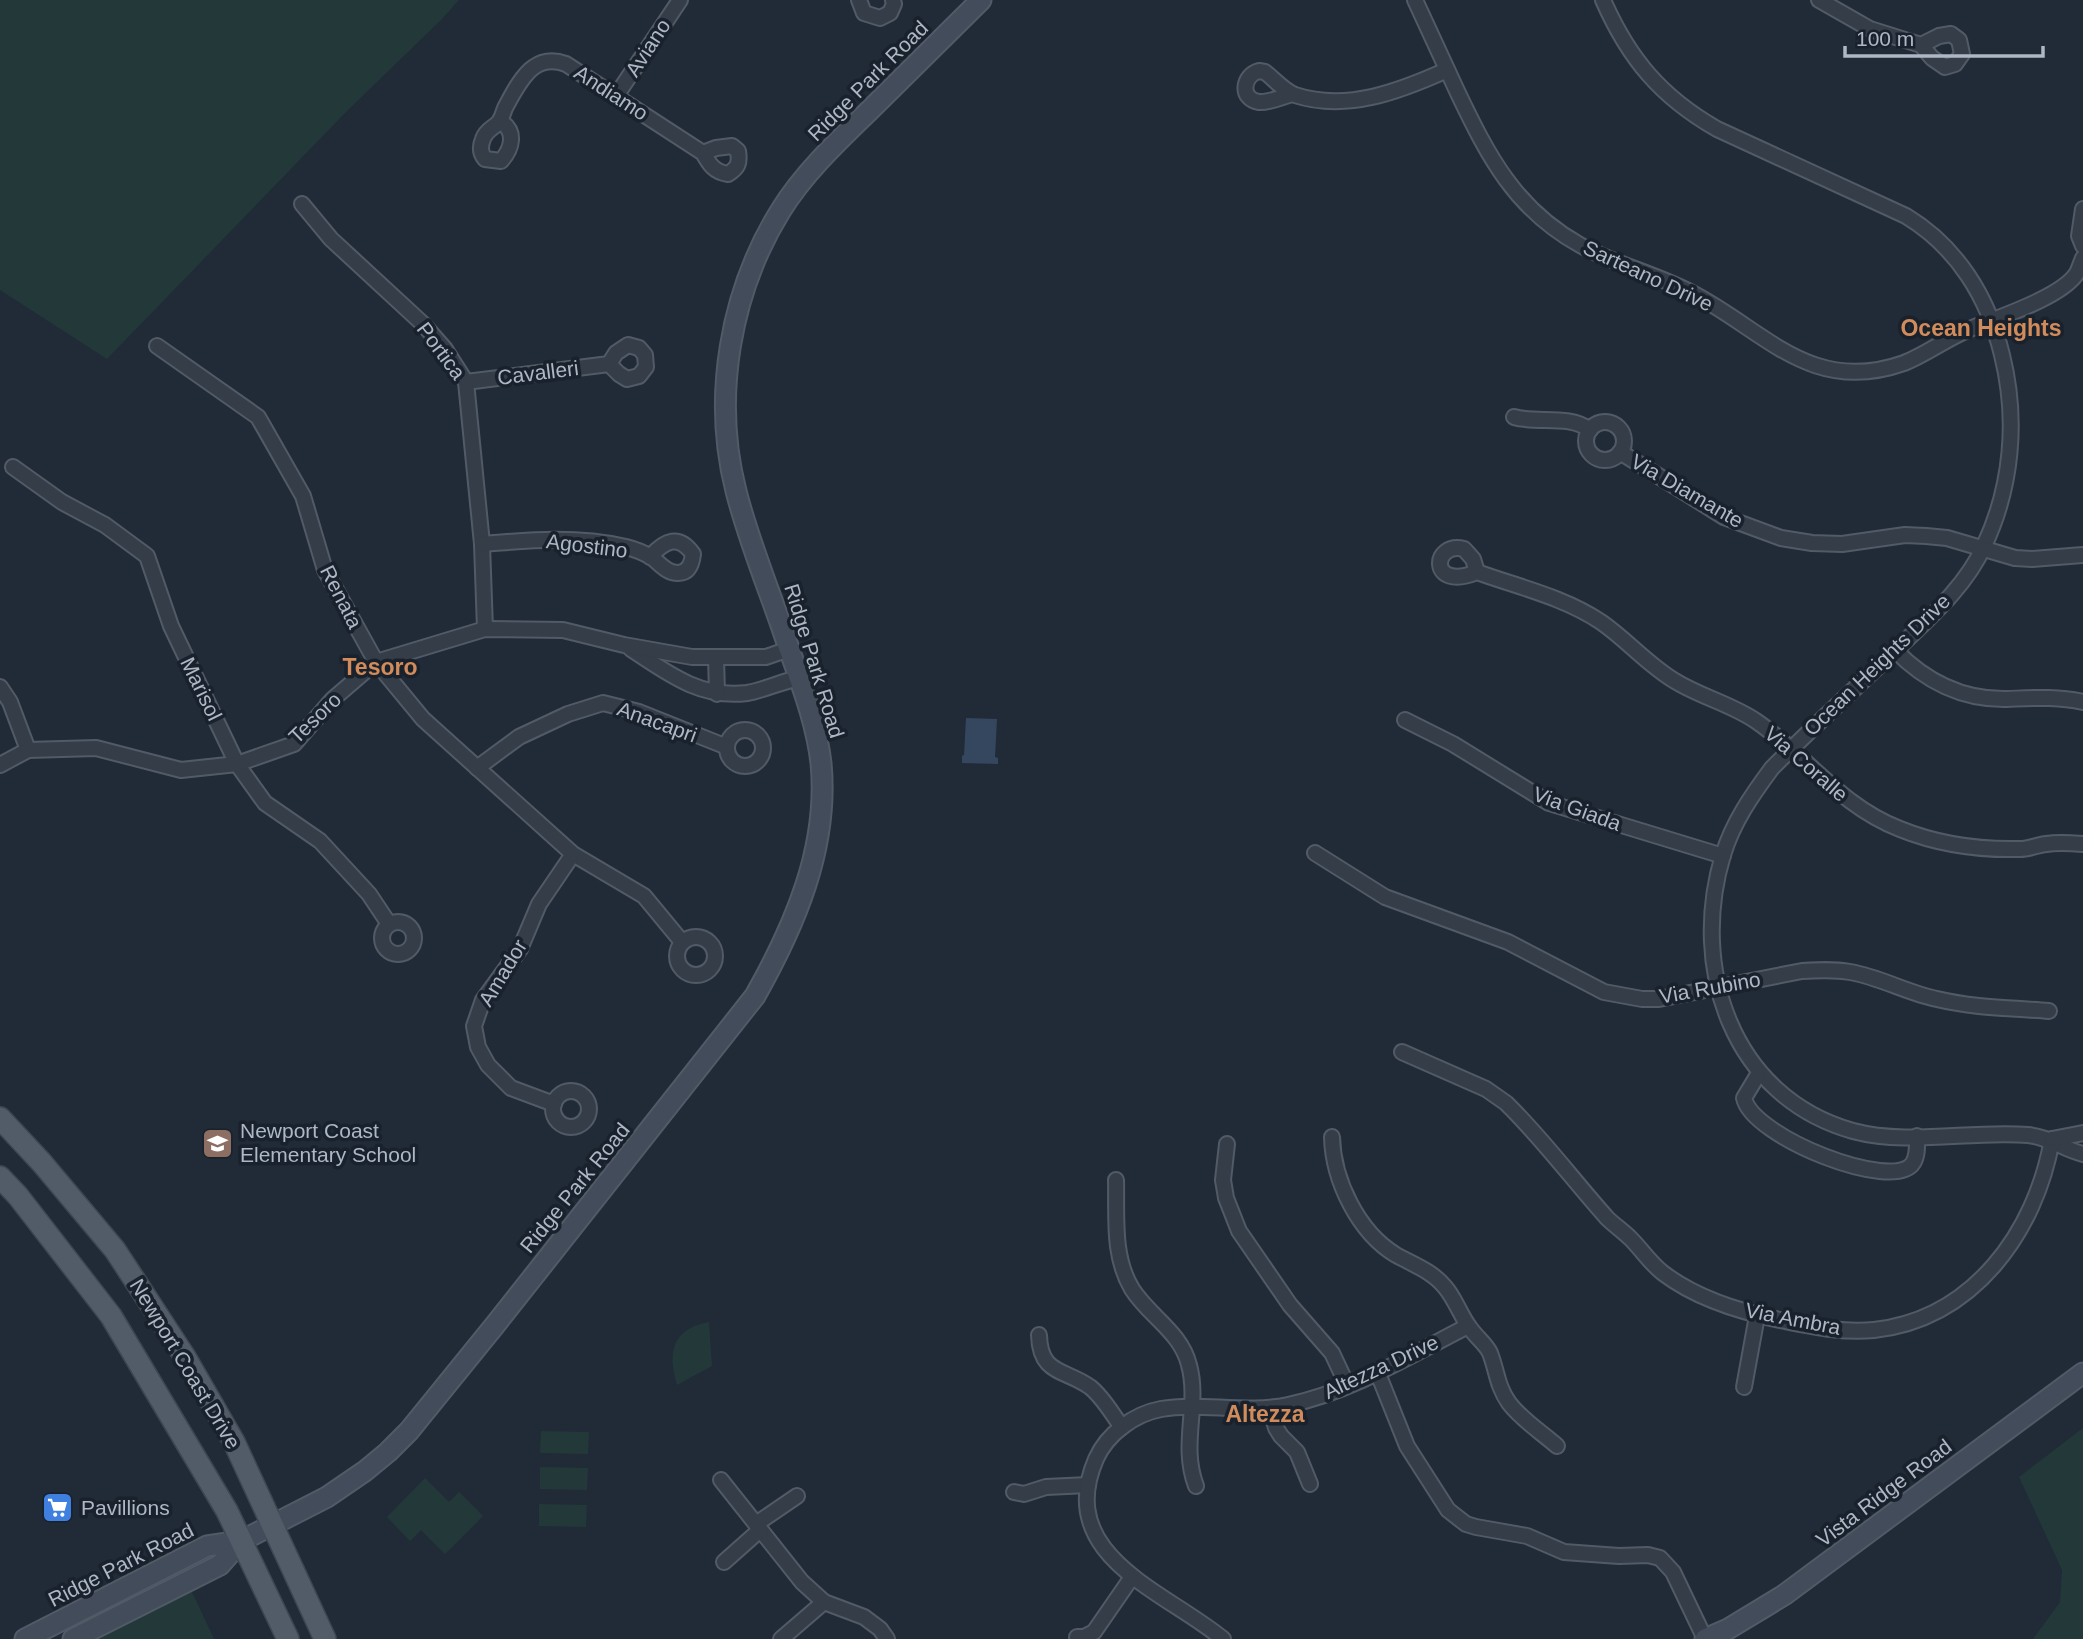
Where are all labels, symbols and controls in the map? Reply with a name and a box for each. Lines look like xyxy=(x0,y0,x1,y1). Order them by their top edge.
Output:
scale bar xyxy=(1845,14,2043,58)
street label: Aviano xyxy=(621,15,675,81)
street label: Ridge Park Road xyxy=(803,16,932,145)
text: 100 m xyxy=(1856,27,1914,50)
street label: Andiamo xyxy=(570,60,652,125)
street label: Sarteano Drive xyxy=(1580,236,1717,316)
district label: Ocean Heights xyxy=(1900,315,2062,341)
street label: Portica xyxy=(413,318,470,384)
street label: Cavalleri xyxy=(496,356,580,389)
street label: Via Diamante xyxy=(1627,449,1747,532)
street label: Agostino xyxy=(545,529,629,562)
street label: Renata xyxy=(316,561,367,632)
street label: Ridge Park Road xyxy=(780,581,849,741)
street label: Ocean Heights Drive xyxy=(1799,589,1954,740)
street label: Marisol xyxy=(176,653,227,724)
district label: Tesoro xyxy=(343,654,417,680)
street label: Tesoro xyxy=(284,687,345,748)
street label: Anacapri xyxy=(614,697,700,747)
street label: Via Coralle xyxy=(1760,721,1852,806)
street label: Via Giada xyxy=(1530,782,1625,835)
street label: Amador xyxy=(474,935,531,1010)
street label: Via Rubino xyxy=(1658,967,1762,1008)
street label: Ridge Park Road xyxy=(515,1118,634,1257)
place label: Newport Coast Elementary School xyxy=(240,1119,416,1166)
school or university icon: Newport Coast Elementary School xyxy=(200,1126,234,1160)
street label: Newport Coast Drive xyxy=(126,1275,245,1453)
street label: Via Ambra xyxy=(1744,1298,1843,1339)
street label: Altezza Drive xyxy=(1320,1330,1442,1403)
district label: Altezza xyxy=(1225,1401,1305,1427)
street label: Vista Ridge Road xyxy=(1812,1434,1956,1551)
supermarket icon: Pavillions xyxy=(41,1491,75,1525)
place label: Pavillions xyxy=(81,1496,170,1519)
street label: Ridge Park Road xyxy=(44,1518,197,1611)

